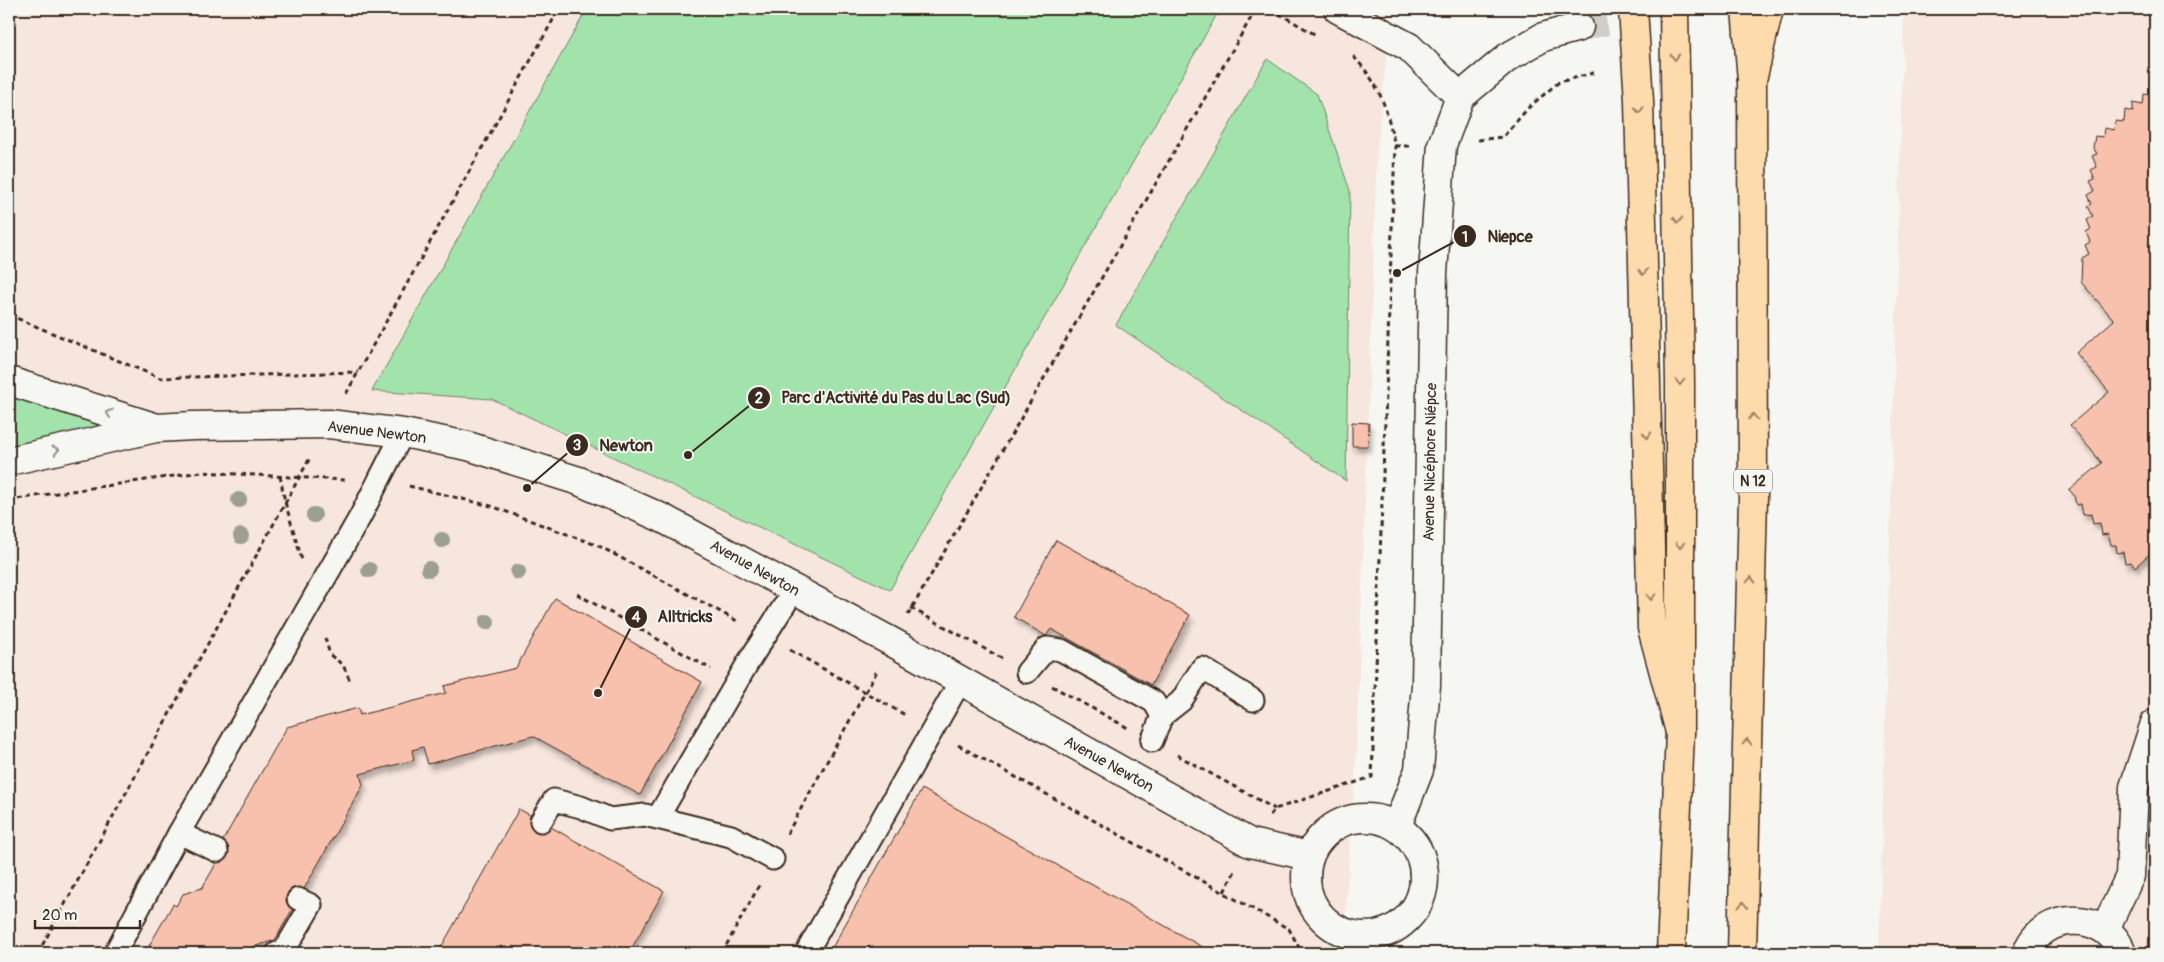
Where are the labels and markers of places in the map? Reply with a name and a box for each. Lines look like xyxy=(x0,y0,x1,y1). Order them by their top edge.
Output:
callout: Niepce xyxy=(1452,221,1543,252)
callout: Parc d'Activité du Pas du Lac (Sud) xyxy=(747,382,1021,413)
callout: Newton xyxy=(564,430,663,461)
callout: Alltricks xyxy=(623,601,723,632)

